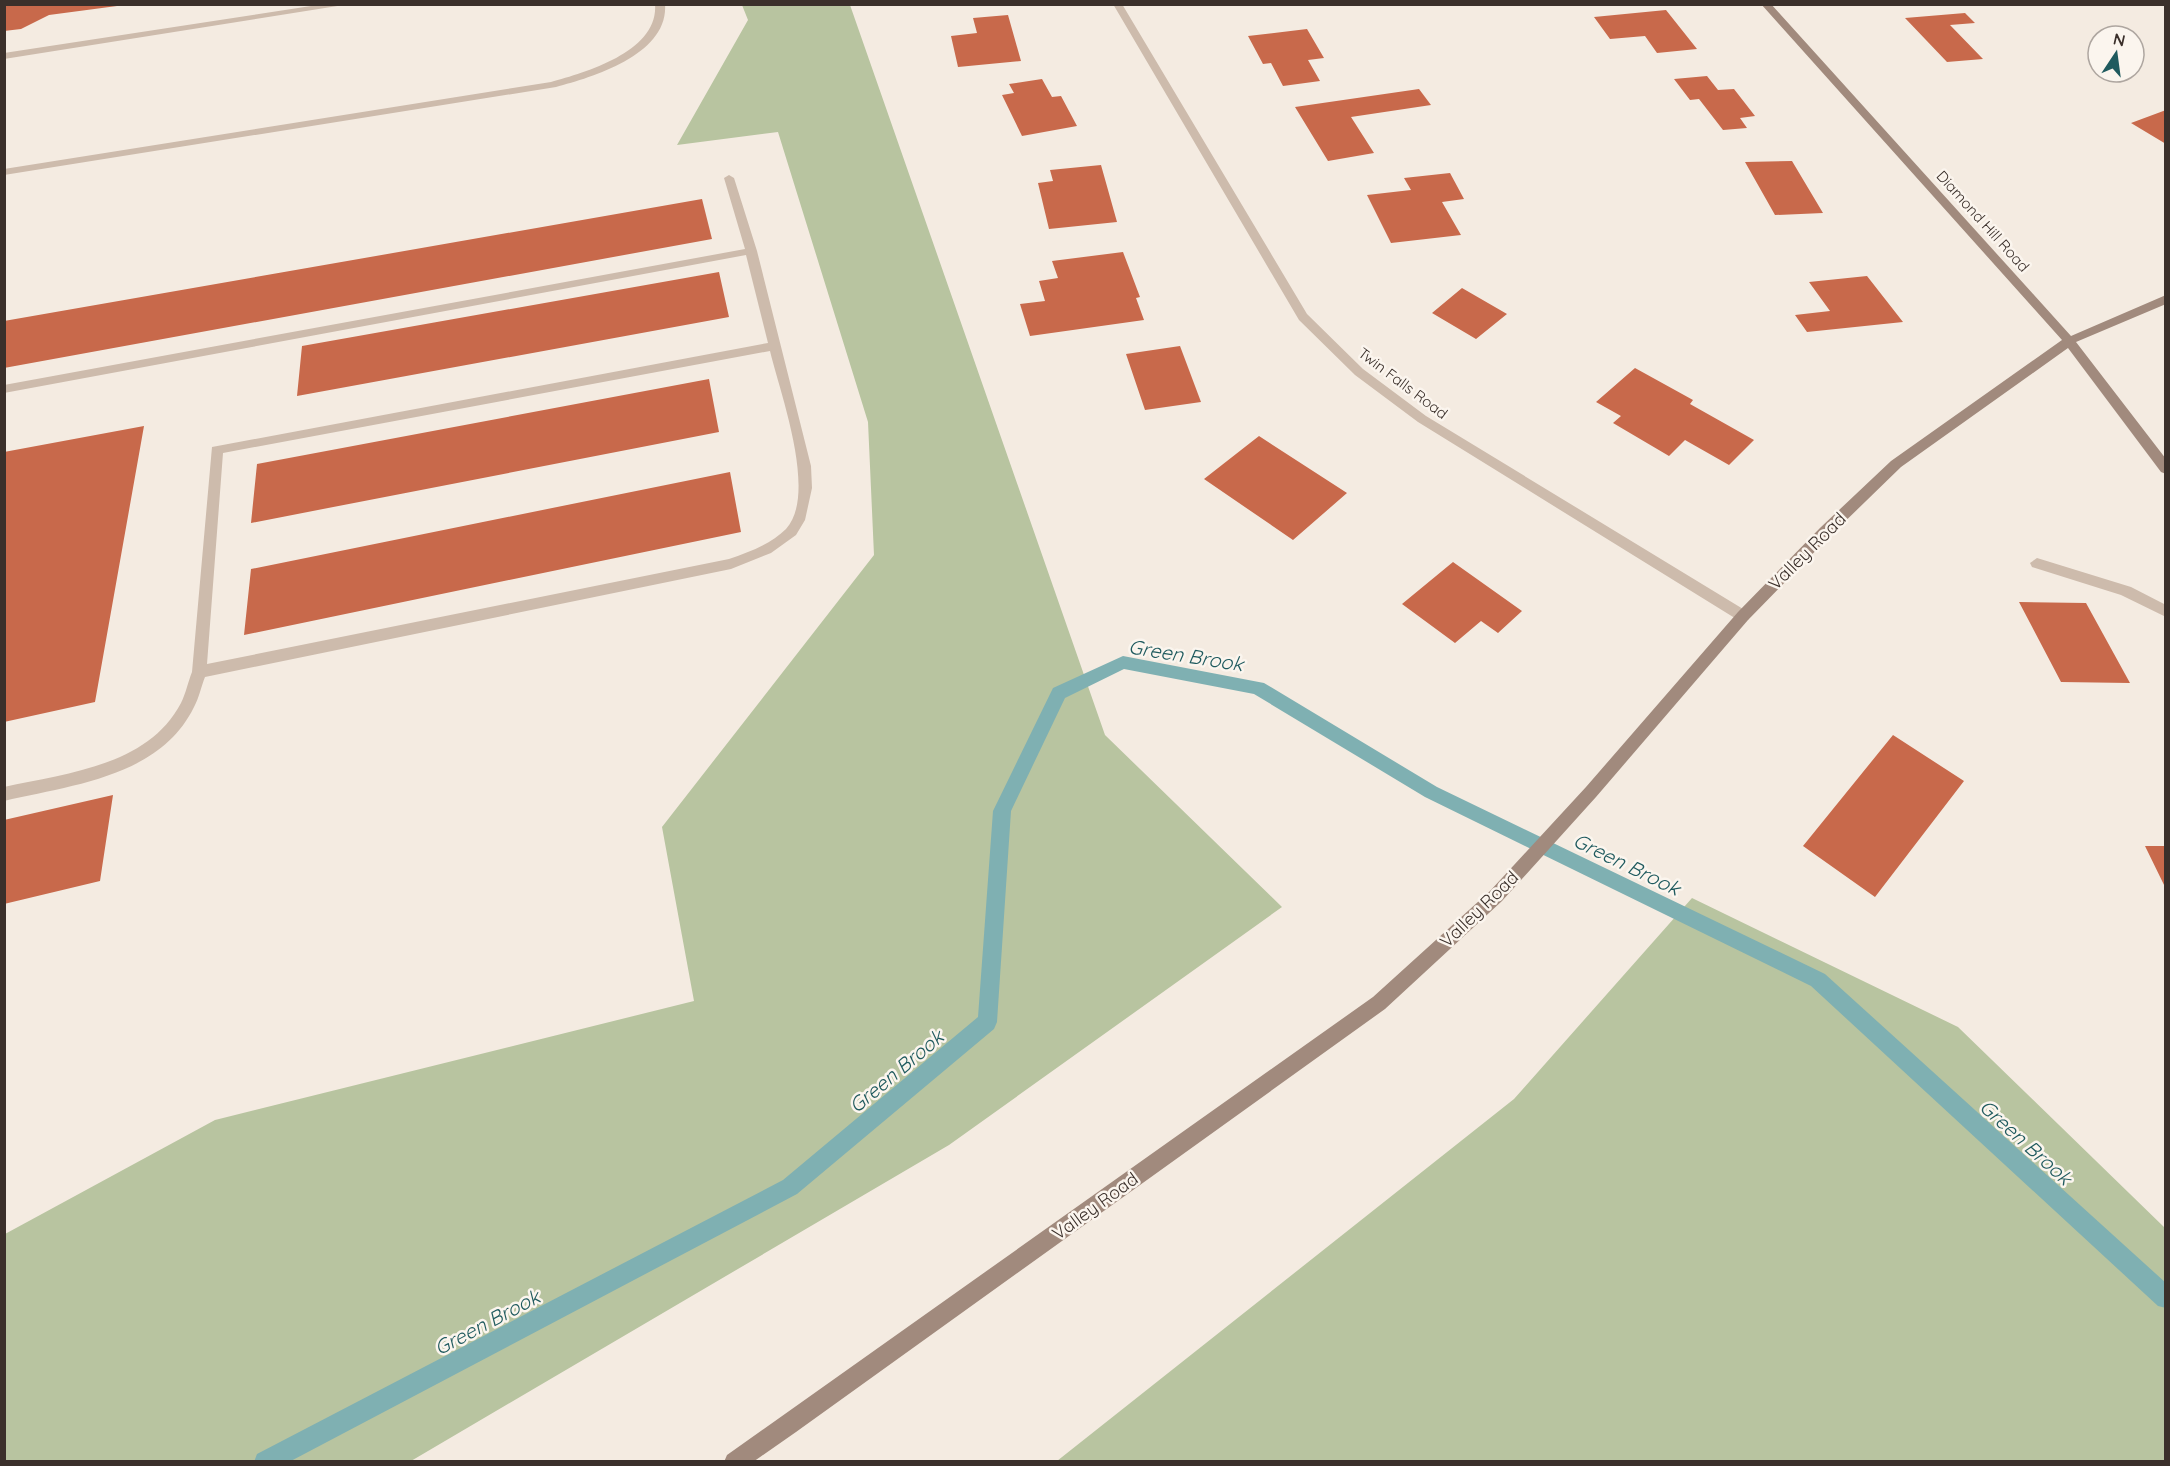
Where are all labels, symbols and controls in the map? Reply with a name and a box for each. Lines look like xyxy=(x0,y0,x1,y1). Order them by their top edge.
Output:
north arrow xyxy=(2086,24,2146,84)
text: N xyxy=(2111,28,2127,50)
street label: Diamond Hill Road xyxy=(1932,166,2034,276)
street label: Twin Falls Road xyxy=(1355,343,1451,423)
street label: Valley Road xyxy=(1763,507,1851,595)
water label: Green Brook xyxy=(1127,634,1247,677)
water label: Green Brook xyxy=(1569,827,1687,902)
street label: Valley Road xyxy=(1435,866,1523,952)
water label: Green Brook xyxy=(844,1023,950,1118)
water label: Green Brook xyxy=(1975,1094,2079,1192)
street label: Valley Road xyxy=(1048,1167,1142,1245)
water label: Green Brook xyxy=(430,1283,546,1360)

